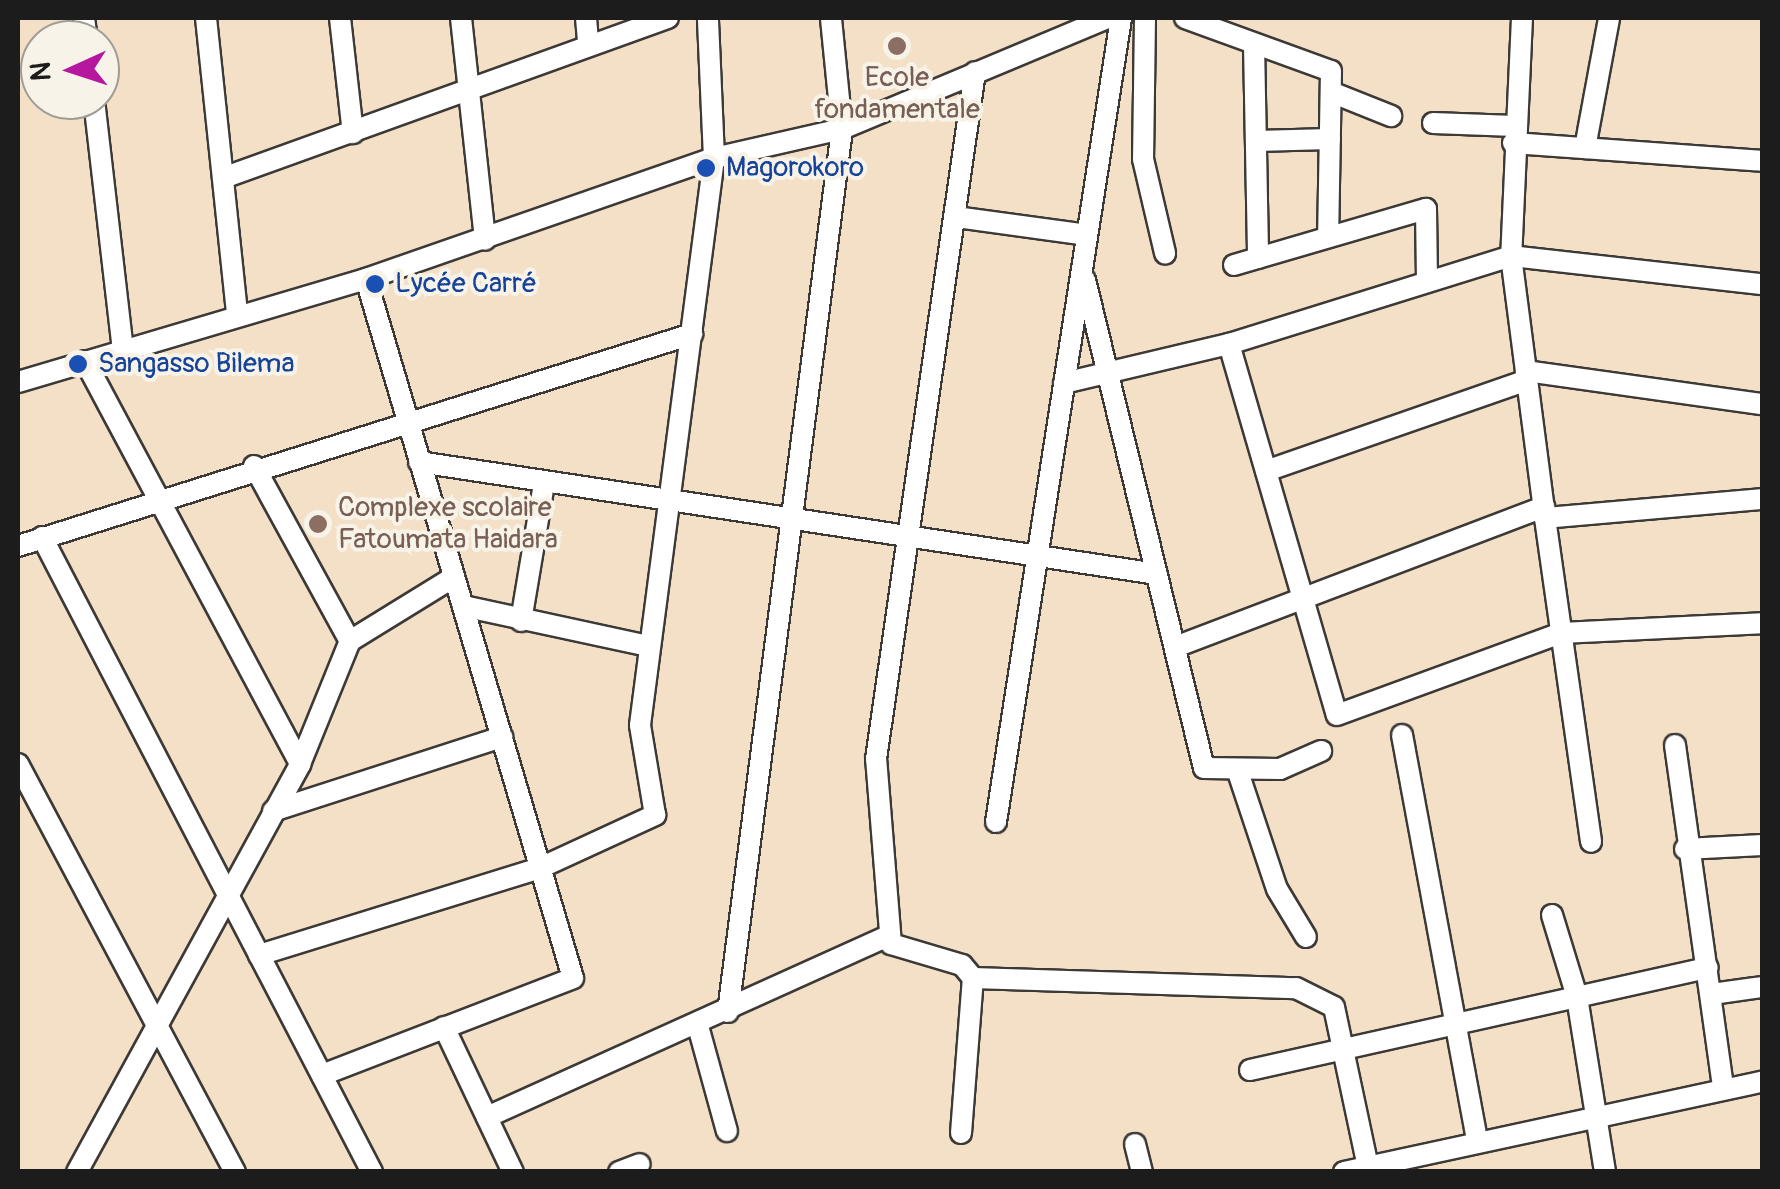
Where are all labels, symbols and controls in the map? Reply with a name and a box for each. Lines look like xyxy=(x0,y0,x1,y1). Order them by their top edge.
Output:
north arrow xyxy=(20,20,120,120)
marker: Ecole fondamentale xyxy=(886,35,908,57)
text: N xyxy=(24,61,60,82)
place label: Ecole fondamentale xyxy=(814,61,980,127)
place label: Magorokoro xyxy=(726,151,864,185)
marker: Magorokoro xyxy=(695,157,717,179)
place label: Lycée Carré xyxy=(395,267,537,301)
marker: Lycée Carré xyxy=(364,273,386,295)
place label: Sangasso Bilema xyxy=(98,347,295,381)
marker: Sangasso Bilema xyxy=(67,353,89,375)
place label: Complexe scolaire Fatoumata Haidara xyxy=(338,491,558,557)
marker: Complexe scolaire Fatoumata Haidara xyxy=(307,513,329,535)

